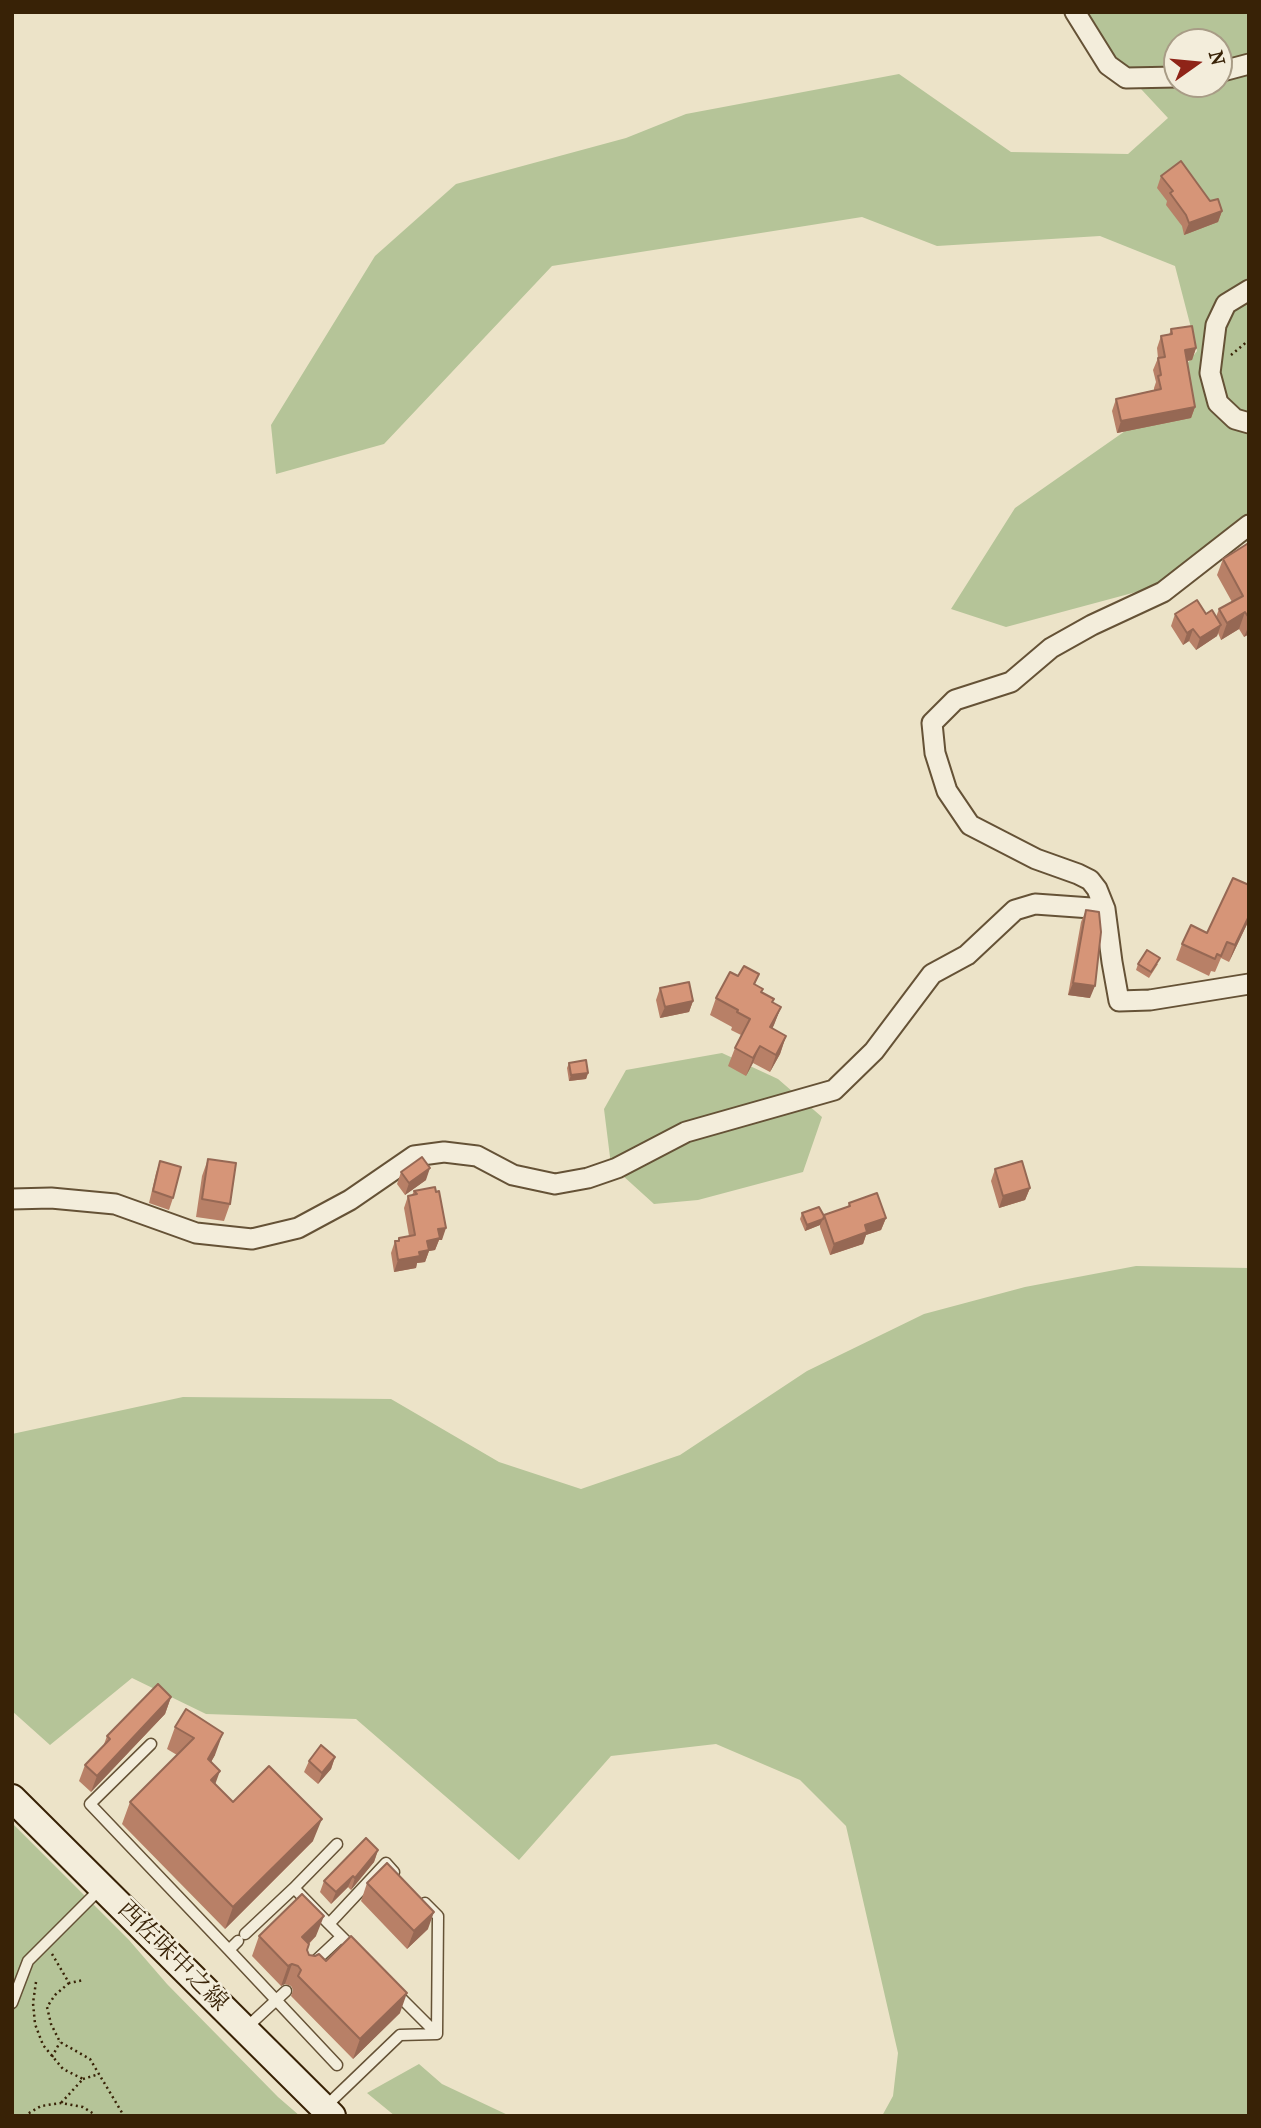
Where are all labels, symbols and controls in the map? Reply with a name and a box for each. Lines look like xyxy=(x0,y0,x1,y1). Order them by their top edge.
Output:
north arrow xyxy=(1163,28,1233,98)
text: N xyxy=(1204,48,1229,68)
street label: 西佐味中之線 xyxy=(111,1896,233,2018)

